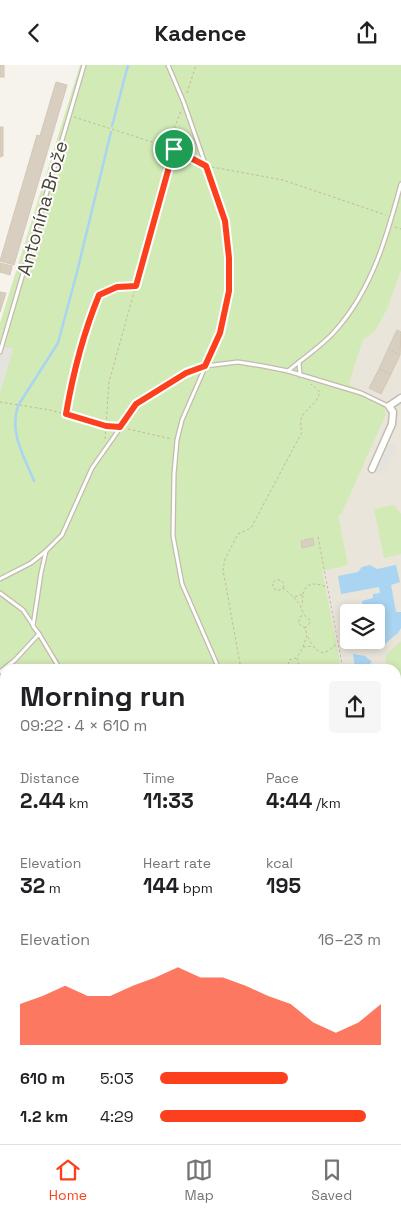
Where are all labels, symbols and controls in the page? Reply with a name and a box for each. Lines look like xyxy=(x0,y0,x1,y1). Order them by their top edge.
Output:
icon: back xyxy=(20,19,48,47)
text: Kadence xyxy=(154,19,247,47)
icon: share xyxy=(353,19,381,47)
pin xyxy=(153,128,195,170)
icon: arrive xyxy=(160,135,188,163)
street label: Antonína Brože xyxy=(11,138,74,278)
map controls xyxy=(340,604,385,649)
button: layers xyxy=(340,604,385,649)
text: Morning run xyxy=(20,678,185,714)
button: share xyxy=(329,681,381,733)
text: 09:22 · 4 × 610 m xyxy=(20,715,147,736)
text: Distance xyxy=(20,769,80,787)
text: Time xyxy=(143,769,175,787)
text: Pace xyxy=(266,769,299,787)
text: 2.44 xyxy=(20,787,65,814)
text: 11:33 xyxy=(143,787,194,814)
text: 4:44 xyxy=(266,787,312,814)
text: km xyxy=(65,794,89,812)
text: /km xyxy=(312,794,341,812)
text: Elevation xyxy=(20,854,81,872)
text: Heart rate xyxy=(143,854,211,872)
text: kcal xyxy=(266,854,293,872)
text: 32 xyxy=(20,872,45,899)
text: 144 xyxy=(143,872,179,899)
text: 195 xyxy=(266,872,301,899)
text: m xyxy=(45,879,61,897)
text: bpm xyxy=(179,879,213,897)
text: Elevation xyxy=(20,929,90,950)
text: 16–23 m xyxy=(318,929,381,950)
text: 610 m xyxy=(20,1068,65,1089)
text: 5:03 xyxy=(100,1068,134,1089)
text: 1.2 km xyxy=(20,1106,68,1127)
text: 4:29 xyxy=(100,1106,133,1127)
tab: Home xyxy=(49,1156,87,1204)
tab: Map xyxy=(185,1156,214,1204)
tab: Saved xyxy=(311,1156,352,1204)

